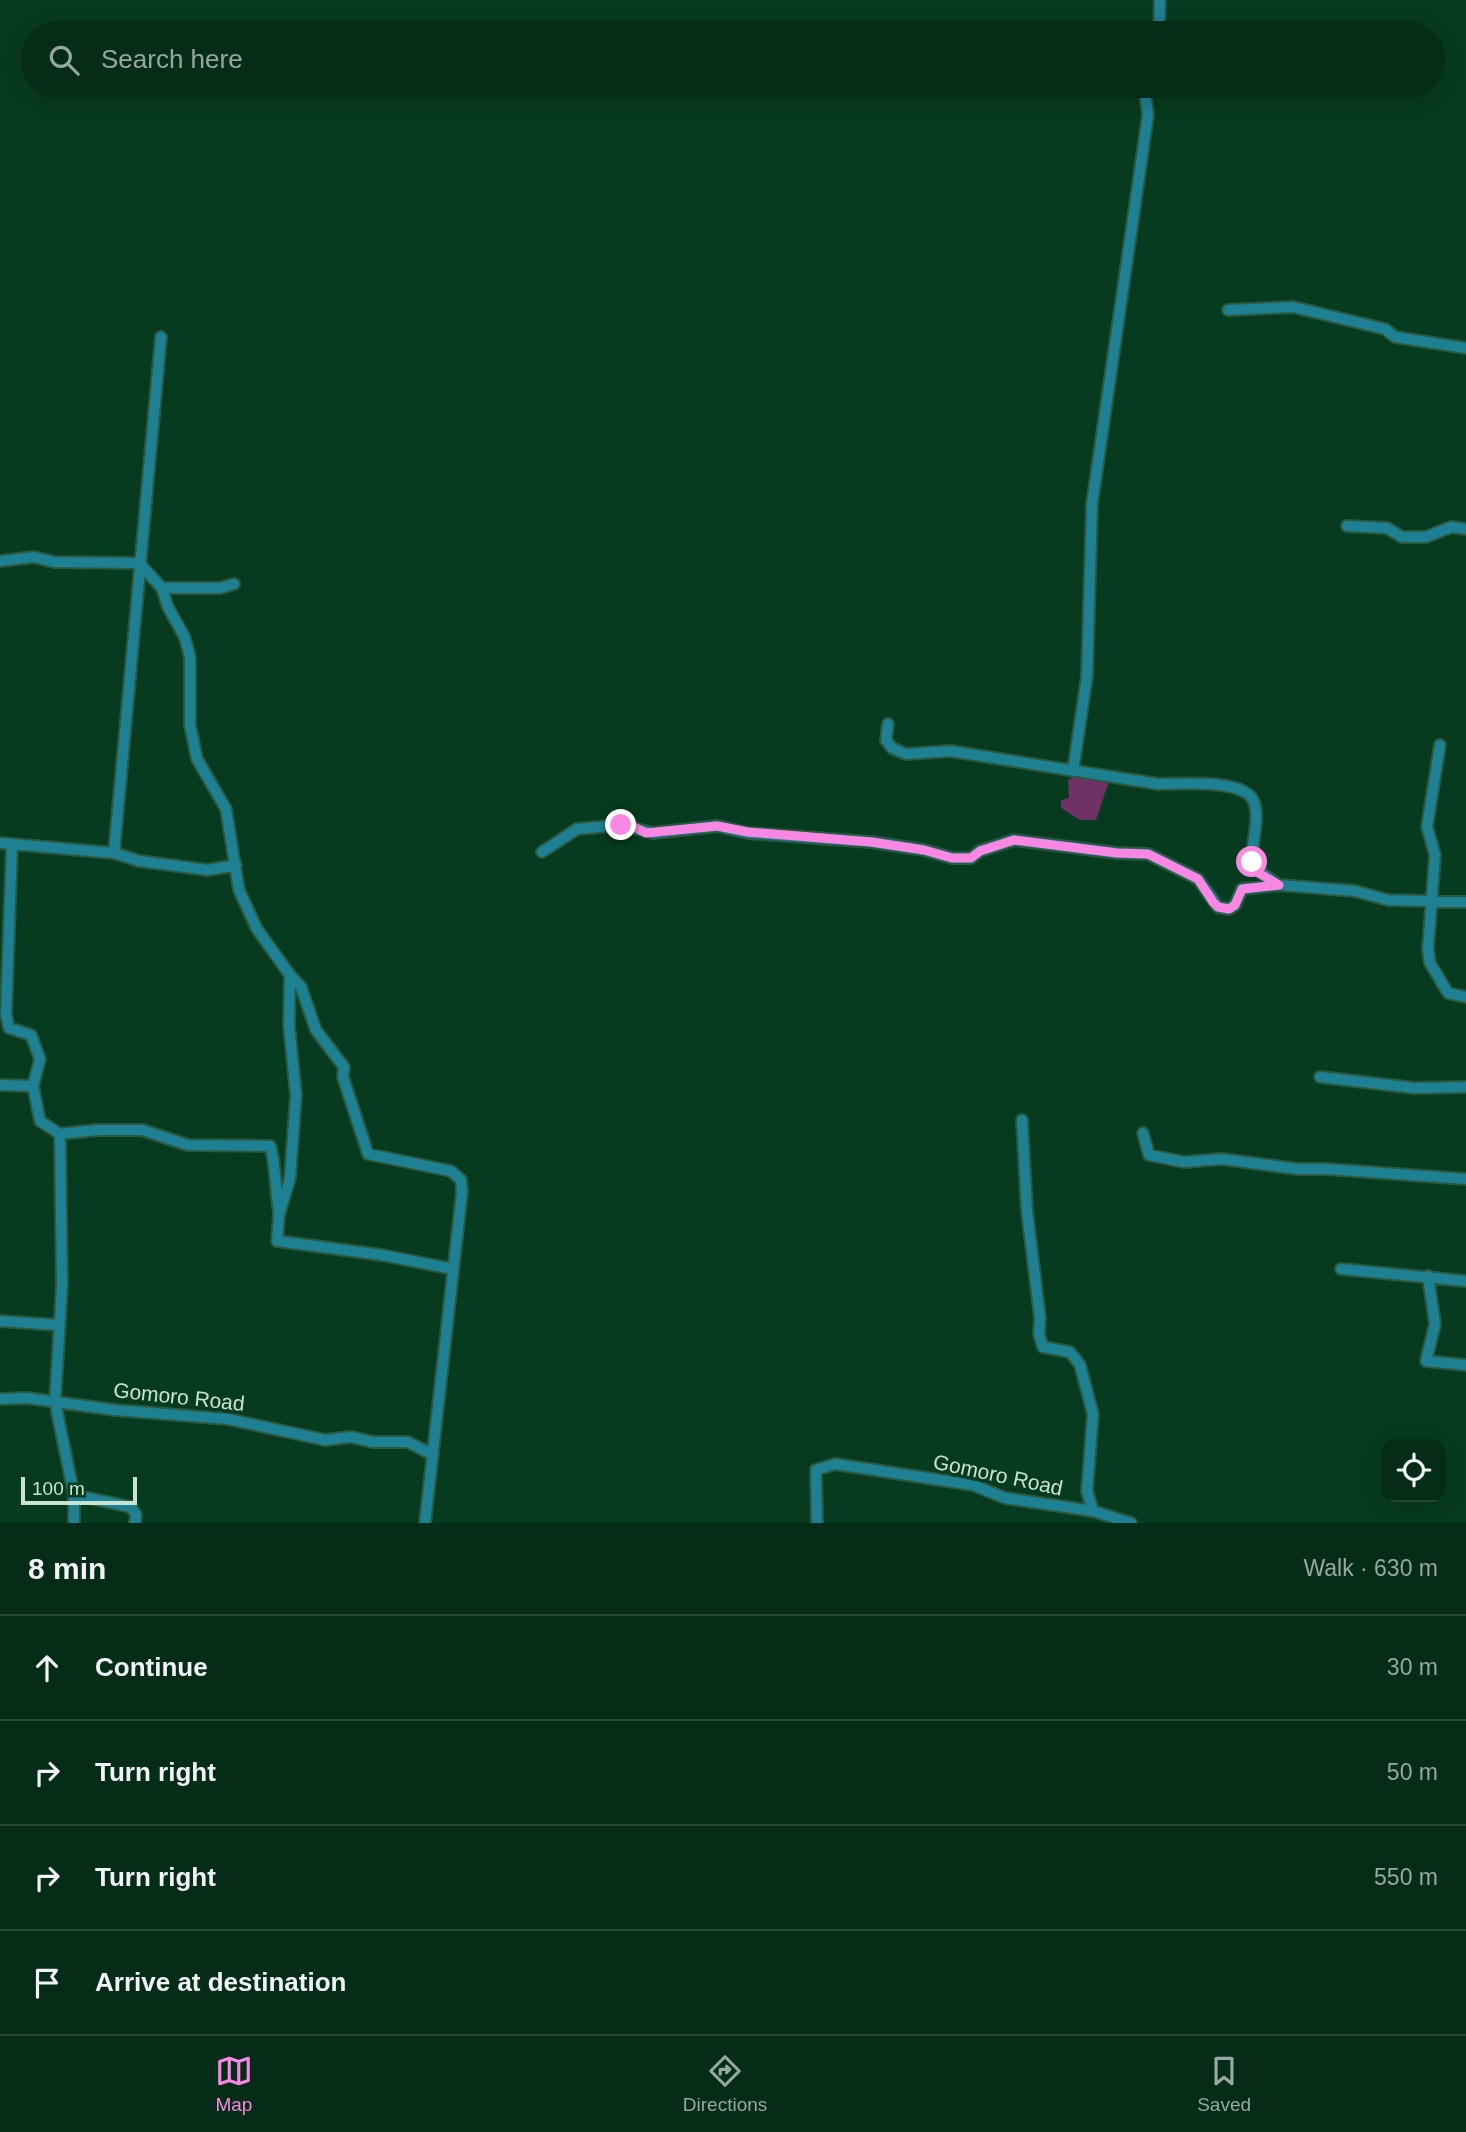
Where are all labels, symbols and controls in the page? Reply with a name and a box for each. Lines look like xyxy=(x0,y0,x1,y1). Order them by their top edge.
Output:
search box xyxy=(21,21,1445,98)
icon: search xyxy=(45,41,83,79)
text: Search here xyxy=(101,44,243,74)
route end xyxy=(605,809,636,840)
route start xyxy=(1236,846,1267,877)
street label: Gomoro Road xyxy=(112,1378,246,1415)
map controls xyxy=(1382,1439,1445,1502)
button: locate xyxy=(1382,1439,1445,1502)
street label: Gomoro Road xyxy=(931,1450,1065,1499)
scale bar xyxy=(21,1474,136,1506)
text: 100 m xyxy=(32,1478,85,1499)
text: 8 min xyxy=(28,1552,106,1585)
text: Walk · 630 m xyxy=(1303,1555,1438,1581)
icon: ahead xyxy=(28,1649,66,1687)
text: Continue xyxy=(95,1652,208,1682)
text: 30 m xyxy=(1387,1654,1438,1680)
icon: right xyxy=(28,1754,66,1792)
text: Turn right xyxy=(95,1757,216,1787)
text: 50 m xyxy=(1387,1759,1438,1785)
icon: right xyxy=(28,1859,66,1897)
text: Turn right xyxy=(95,1862,216,1892)
text: 550 m xyxy=(1374,1864,1438,1890)
icon: arrive xyxy=(28,1964,66,2002)
text: Arrive at destination xyxy=(95,1967,346,1997)
tab: Map xyxy=(215,2052,253,2116)
tab: Directions xyxy=(683,2052,767,2116)
tab: Saved xyxy=(1197,2052,1251,2116)

